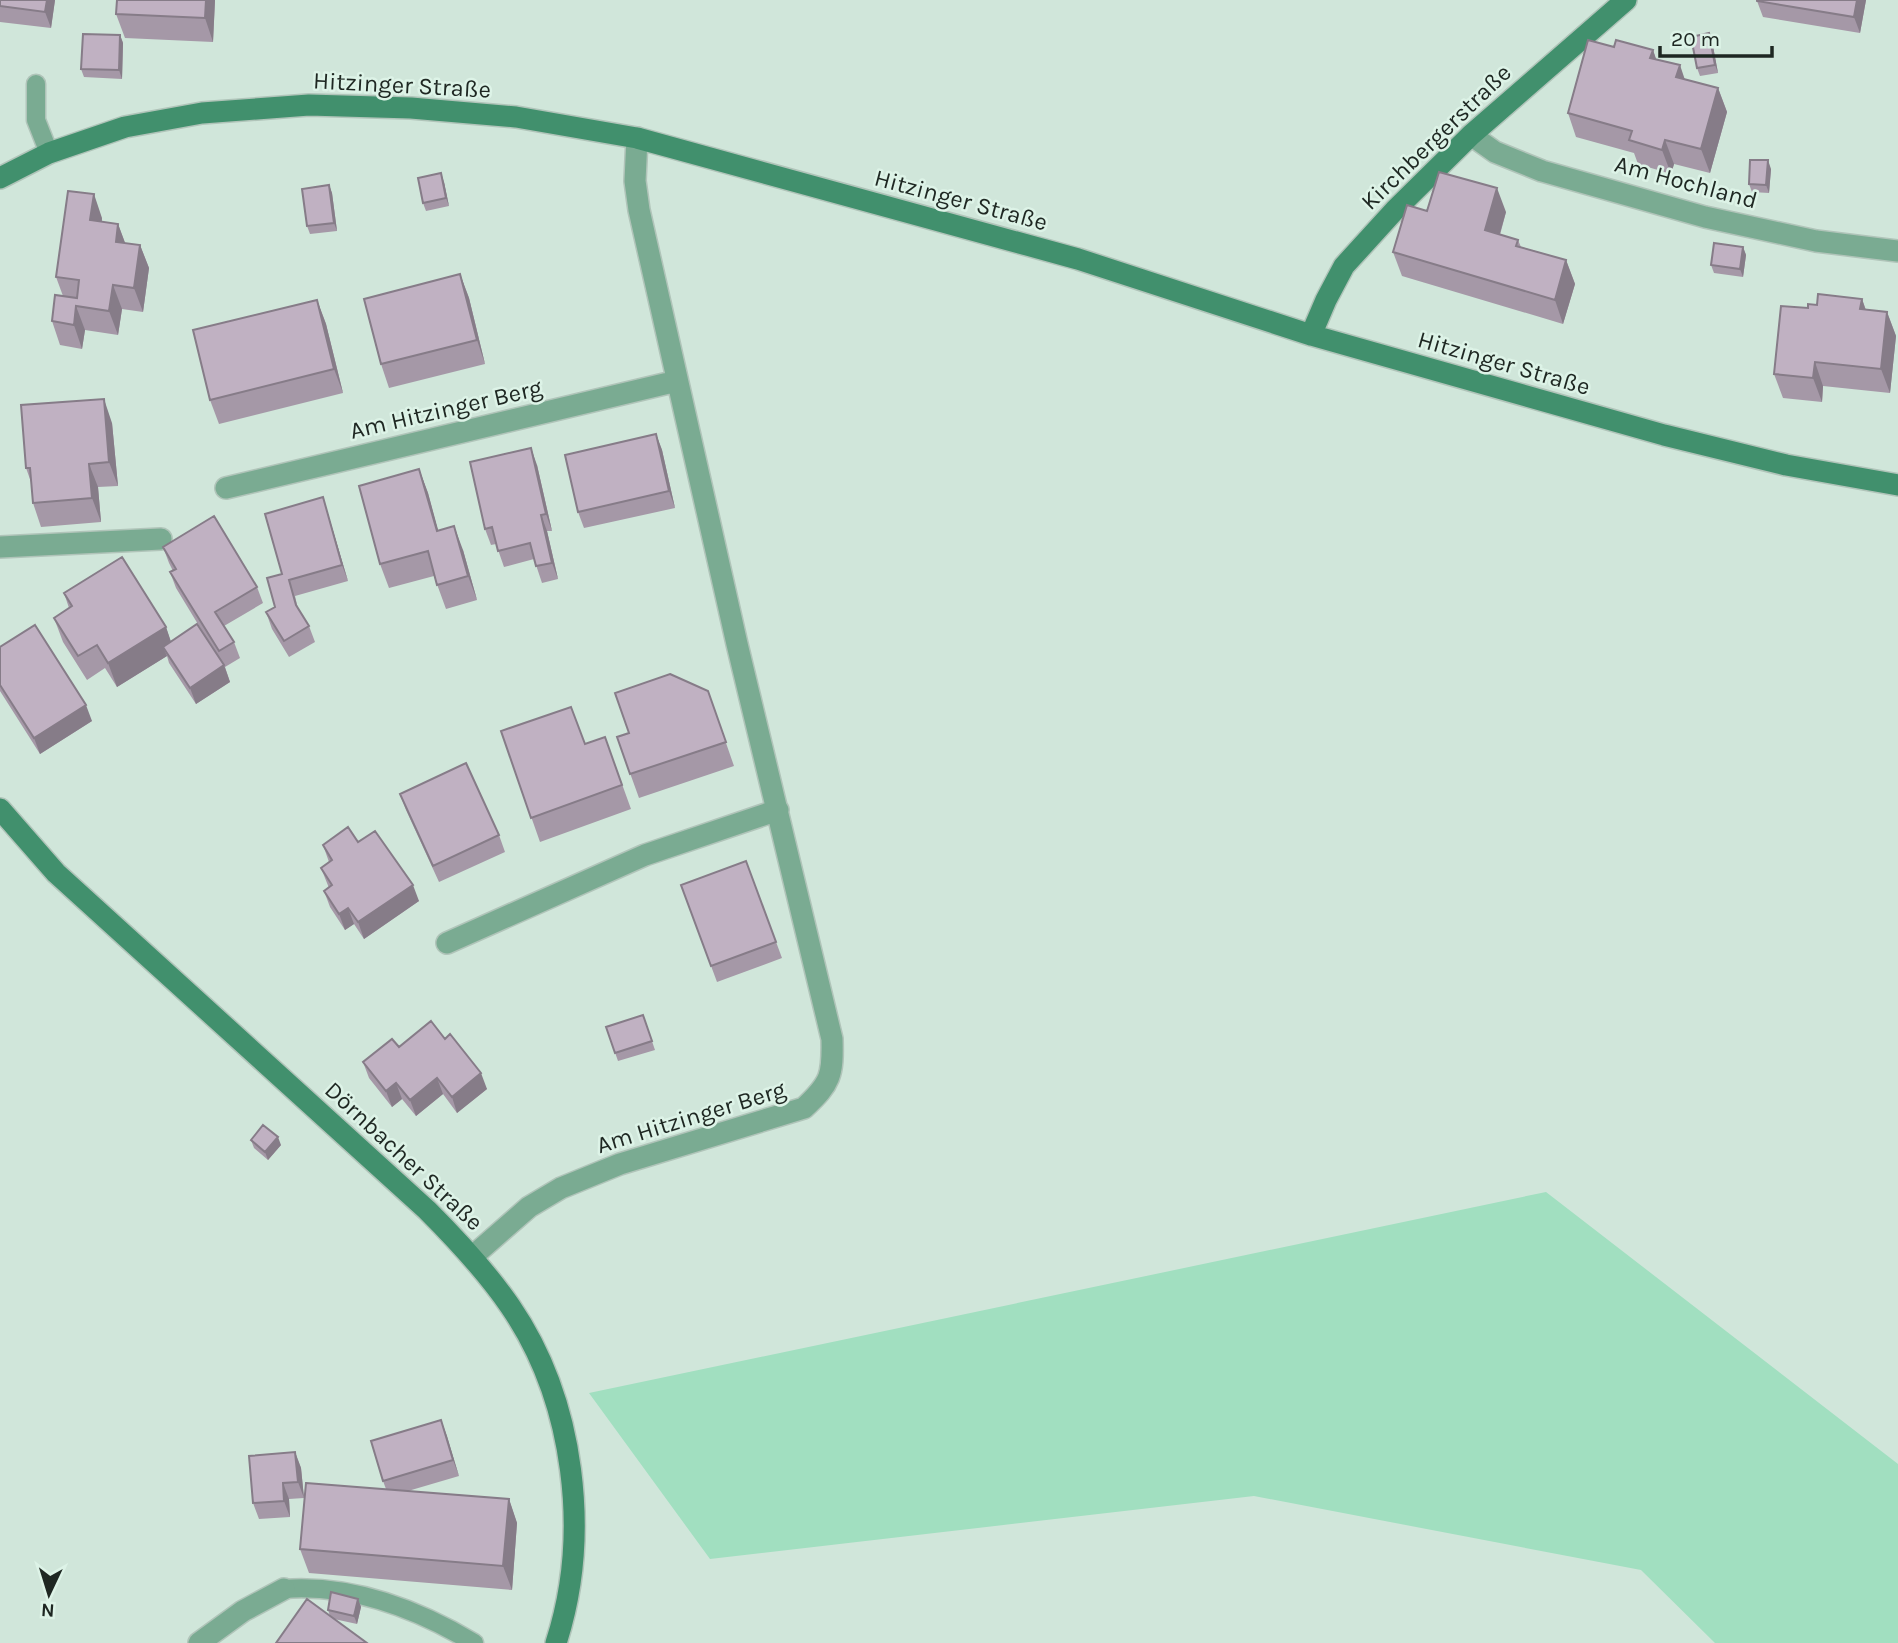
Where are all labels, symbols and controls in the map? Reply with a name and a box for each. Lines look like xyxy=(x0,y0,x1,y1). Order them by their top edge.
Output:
scale bar xyxy=(1660,14,1772,58)
text: 20 m xyxy=(1671,27,1720,51)
street label: Kirchbergerstraße xyxy=(1355,58,1517,216)
street label: Hitzinger Straße xyxy=(312,66,492,104)
street label: Am Hochland xyxy=(1612,150,1760,214)
street label: Hitzinger Straße xyxy=(871,163,1051,237)
street label: Hitzinger Straße xyxy=(1415,325,1593,401)
street label: Am Hitzinger Berg xyxy=(347,373,545,445)
street label: Am Hitzinger Berg xyxy=(593,1075,789,1159)
street label: Dörnbacher Straße xyxy=(319,1076,489,1236)
north arrow xyxy=(14,1559,84,1629)
text: N xyxy=(40,1599,55,1621)

